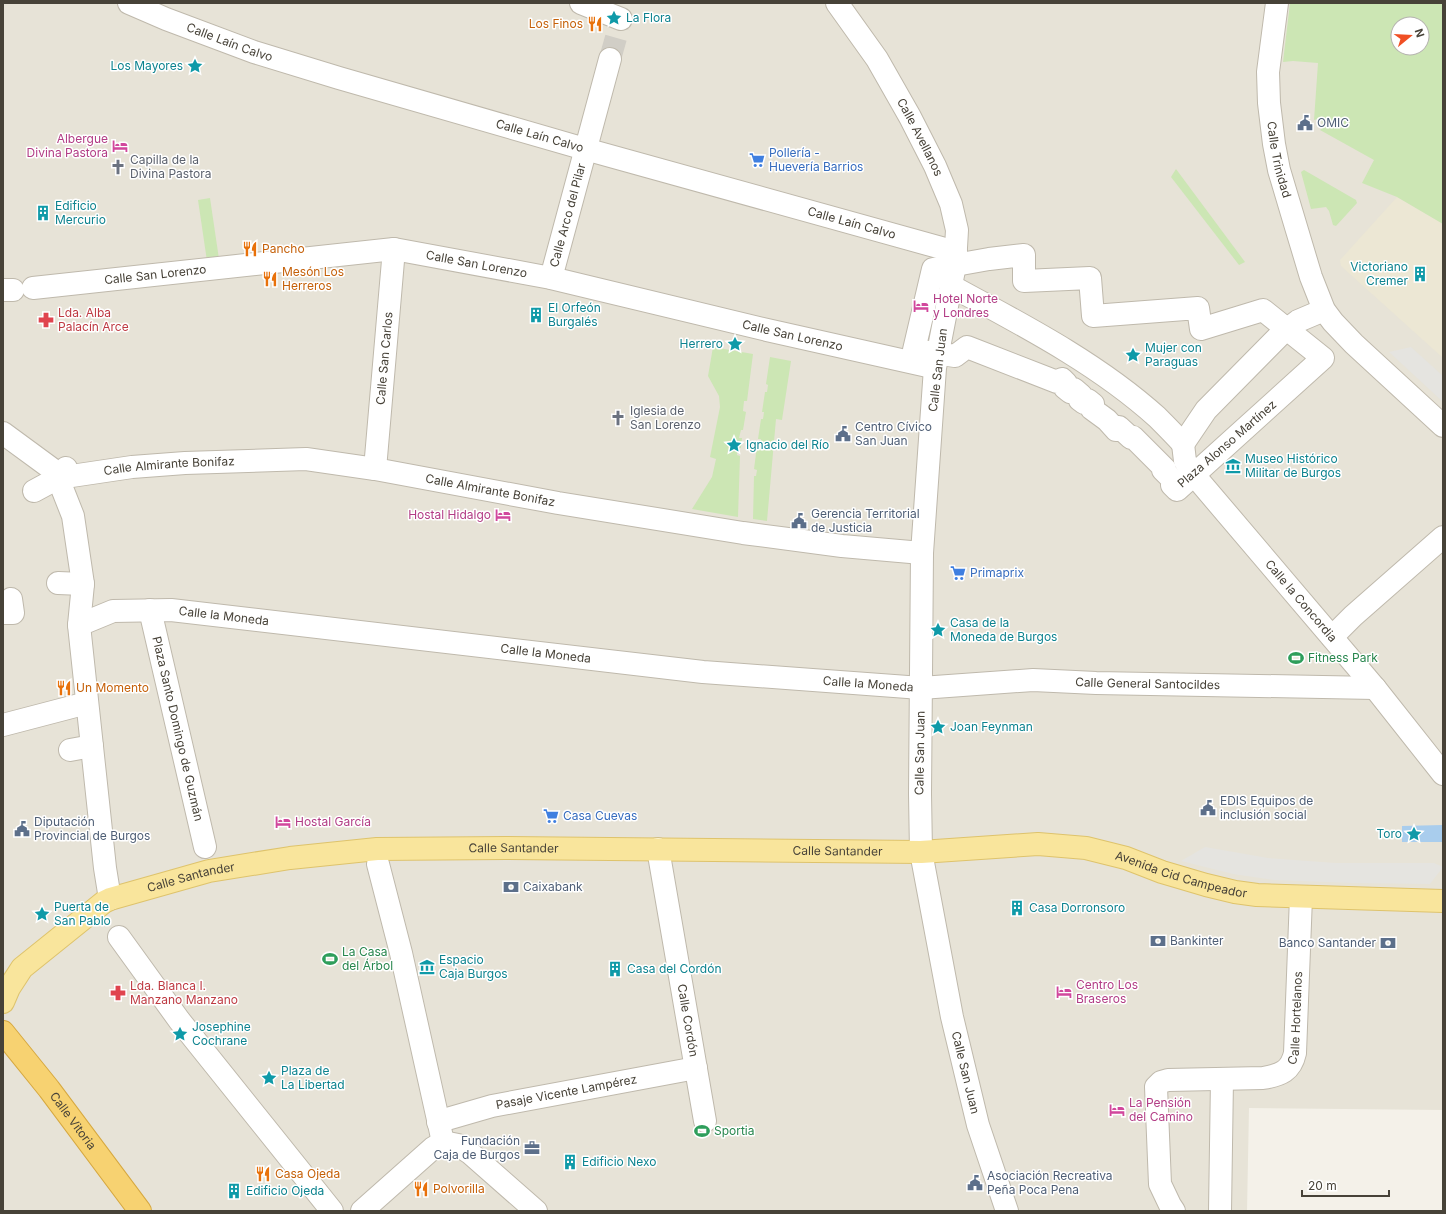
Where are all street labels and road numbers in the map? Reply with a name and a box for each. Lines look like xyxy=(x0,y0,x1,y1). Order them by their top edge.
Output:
street label: Calle Laín Calvo xyxy=(184,19,275,64)
street label: Calle Avellanos xyxy=(894,95,946,178)
street label: Calle Laín Calvo xyxy=(494,116,585,155)
street label: Calle Trinidad xyxy=(1264,120,1295,199)
street label: Calle Arco del Pilar xyxy=(546,161,589,269)
street label: Calle Laín Calvo xyxy=(806,203,898,242)
street label: Calle San Lorenzo xyxy=(425,247,528,280)
street label: Calle San Lorenzo xyxy=(103,261,207,287)
street label: Calle San Carlos xyxy=(373,311,396,405)
street label: Calle San Lorenzo xyxy=(741,316,844,354)
street label: Calle San Juan xyxy=(925,327,950,413)
street label: Plaza Alonso Martínez xyxy=(1174,397,1279,491)
street label: Calle Almirante Bonifaz xyxy=(103,453,235,478)
street label: Calle Almirante Bonifaz xyxy=(424,471,556,509)
street label: Calle la Concordia xyxy=(1262,556,1341,645)
street label: Calle la Moneda xyxy=(178,603,270,628)
street label: Plaza Santo Domingo de Guzmán xyxy=(149,635,207,823)
street label: Calle la Moneda xyxy=(500,640,592,666)
street label: Calle la Moneda xyxy=(822,673,914,694)
street label: Calle General Santocildes xyxy=(1075,674,1220,692)
street label: Calle San Juan xyxy=(911,711,928,795)
street label: Calle Santander xyxy=(469,840,559,856)
street label: Calle Santander xyxy=(792,843,883,859)
street label: Avenida Cid Campeador xyxy=(1114,848,1249,901)
street label: Calle Santander xyxy=(145,859,236,895)
street label: Calle Hortelanos xyxy=(1284,971,1305,1067)
street label: Calle Cordón xyxy=(674,983,702,1058)
street label: Calle San Juan xyxy=(949,1030,983,1115)
street label: Pasaje Vicente Lampérez xyxy=(494,1071,638,1112)
street label: Calle Vitoria xyxy=(47,1089,100,1152)

